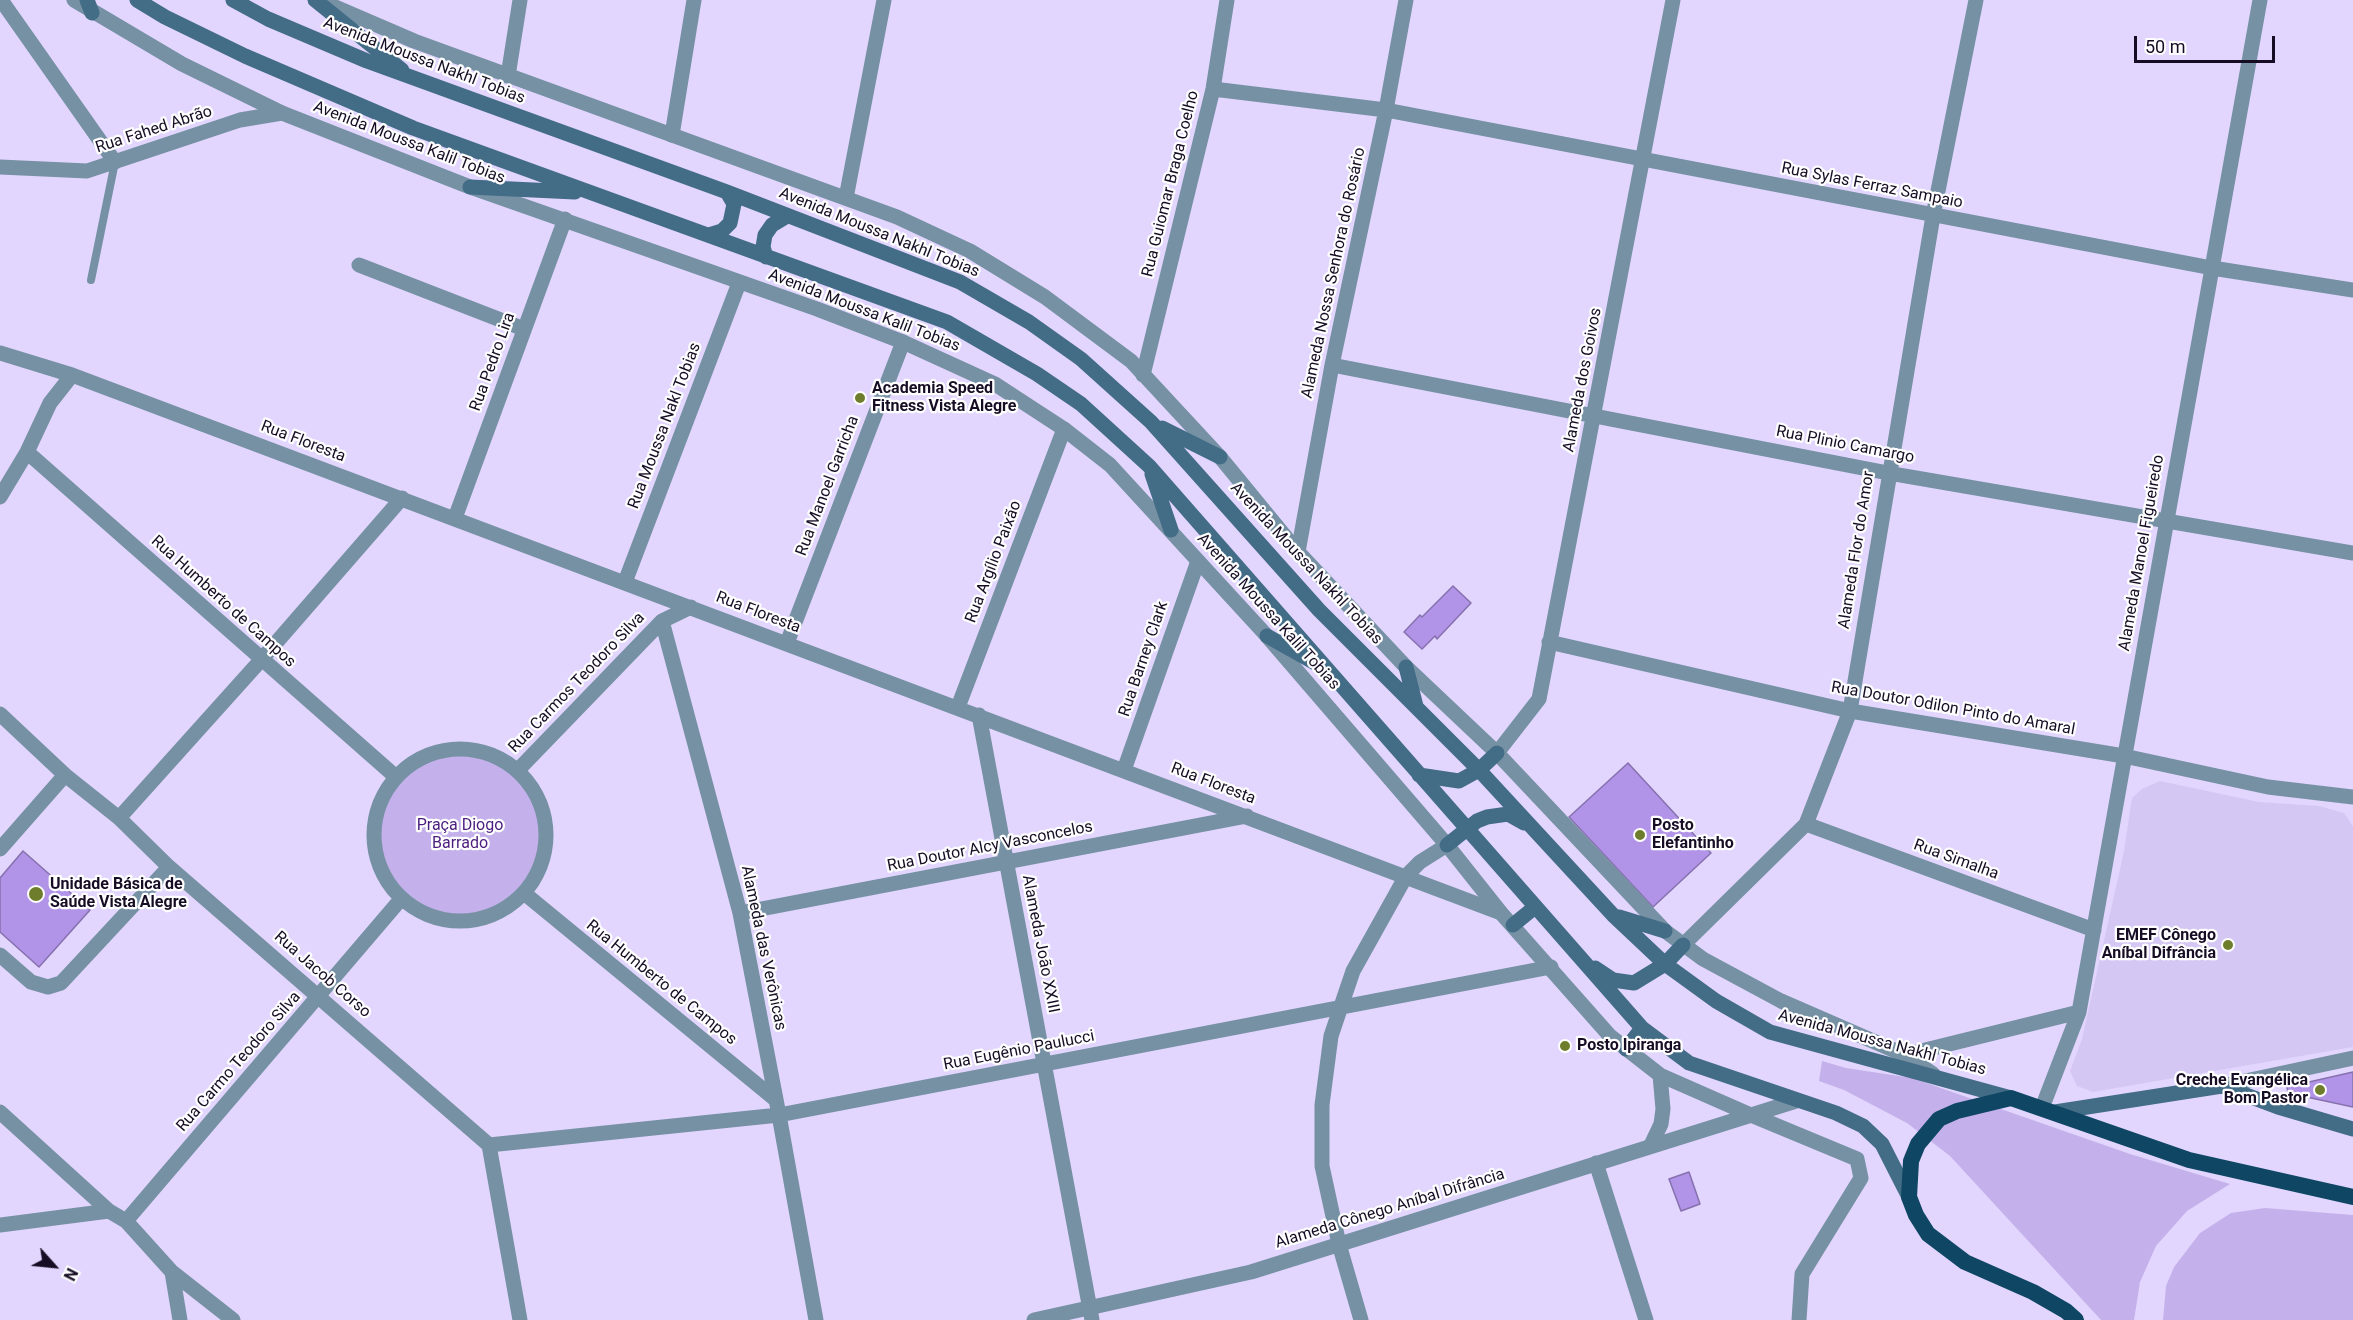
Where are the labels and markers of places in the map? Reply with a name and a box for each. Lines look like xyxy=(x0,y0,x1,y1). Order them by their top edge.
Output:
place label: Academia Speed Fitness Vista Alegre xyxy=(872,379,1016,417)
marker: Academia Speed Fitness Vista Alegre xyxy=(853,391,867,405)
place label: Posto Elefantinho xyxy=(1652,816,1734,854)
marker: Posto Elefantinho xyxy=(1633,828,1647,842)
place label: Unidade Básica de Saúde Vista Alegre xyxy=(50,875,187,913)
marker: Unidade Básica de Saúde Vista Alegre xyxy=(27,885,45,903)
place label: EMEF Cônego Aníbal Difrância xyxy=(2102,926,2216,964)
marker: EMEF Cônego Aníbal Difrância xyxy=(2221,938,2235,952)
place label: Posto Ipiranga xyxy=(1577,1036,1681,1056)
marker: Posto Ipiranga xyxy=(1558,1039,1572,1053)
place label: Creche Evangélica Bom Pastor xyxy=(2176,1071,2308,1109)
marker: Creche Evangélica Bom Pastor xyxy=(2313,1083,2327,1097)

